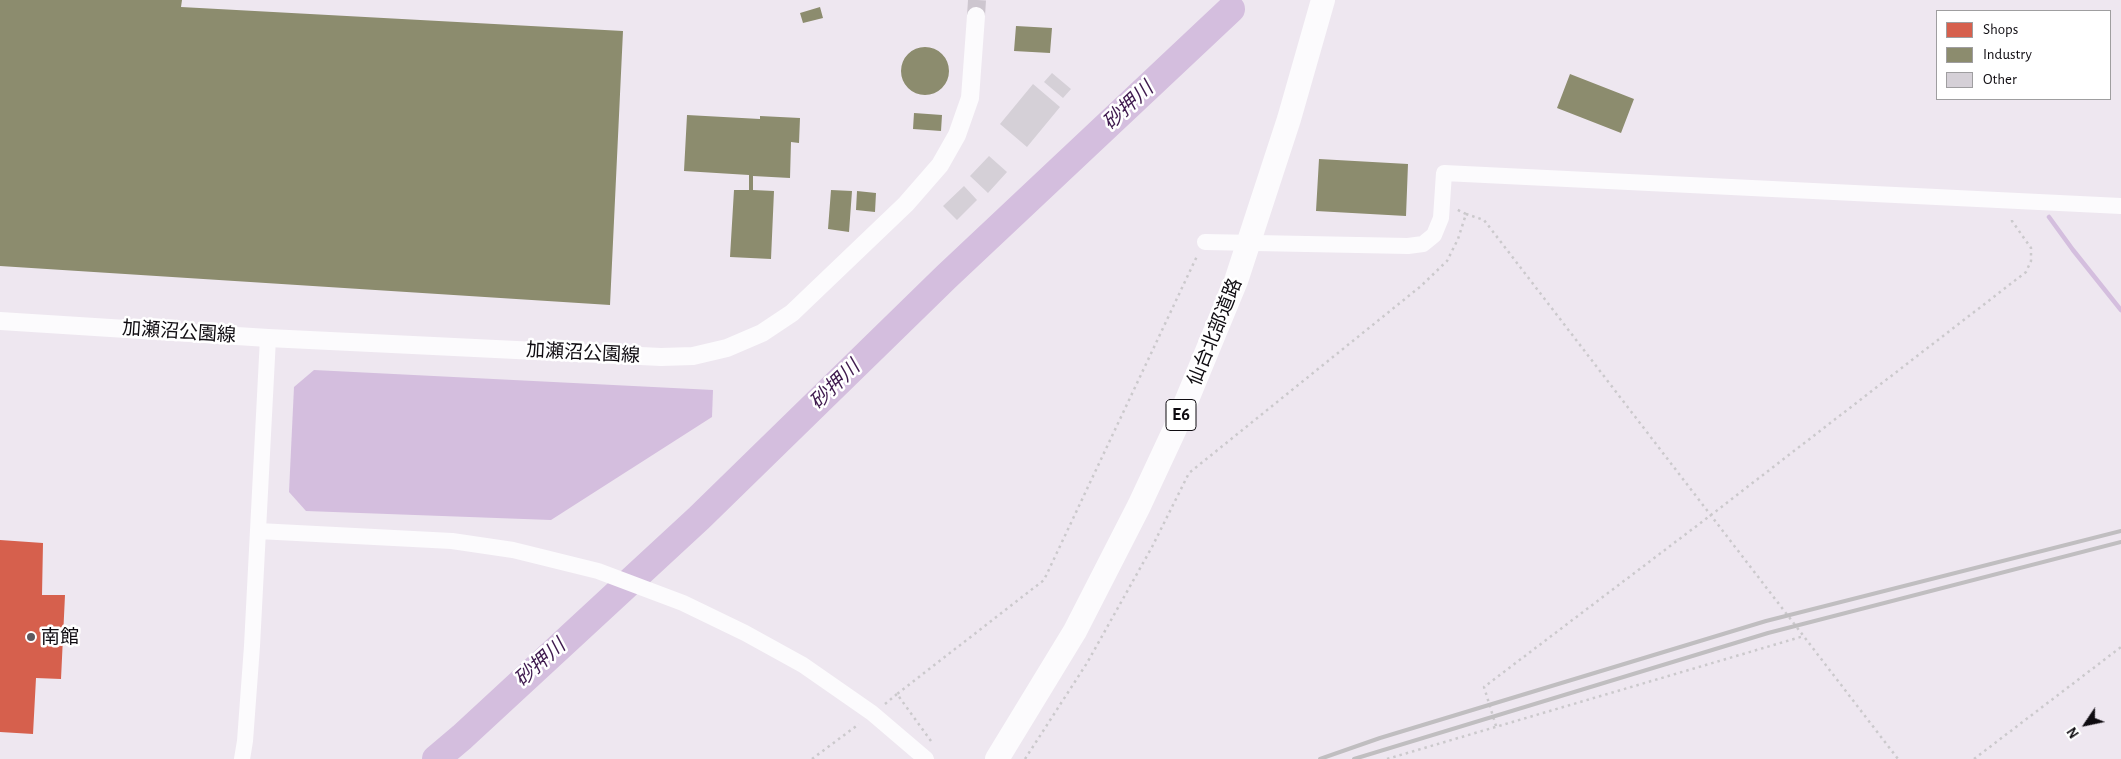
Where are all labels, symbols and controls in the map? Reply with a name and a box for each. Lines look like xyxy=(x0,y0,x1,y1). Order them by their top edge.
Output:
legend xyxy=(1936,10,2111,100)
text: Shops xyxy=(1983,22,2018,37)
text: Industry xyxy=(1983,47,2032,62)
text: Other xyxy=(1983,72,2017,87)
water label: 砂押川 xyxy=(1098,77,1158,135)
street label: 仙台北部道路 xyxy=(1183,275,1247,389)
street label: 加瀬沼公園線 xyxy=(121,317,237,347)
street label: 加瀬沼公園線 xyxy=(525,339,641,367)
water label: 砂押川 xyxy=(805,356,865,414)
road number: E6 xyxy=(1166,400,1196,430)
place label: 南館 xyxy=(41,626,79,648)
marker: 南館 xyxy=(25,631,37,643)
water label: 砂押川 xyxy=(510,634,570,692)
north arrow xyxy=(2061,699,2111,749)
text: N xyxy=(2065,724,2082,740)

